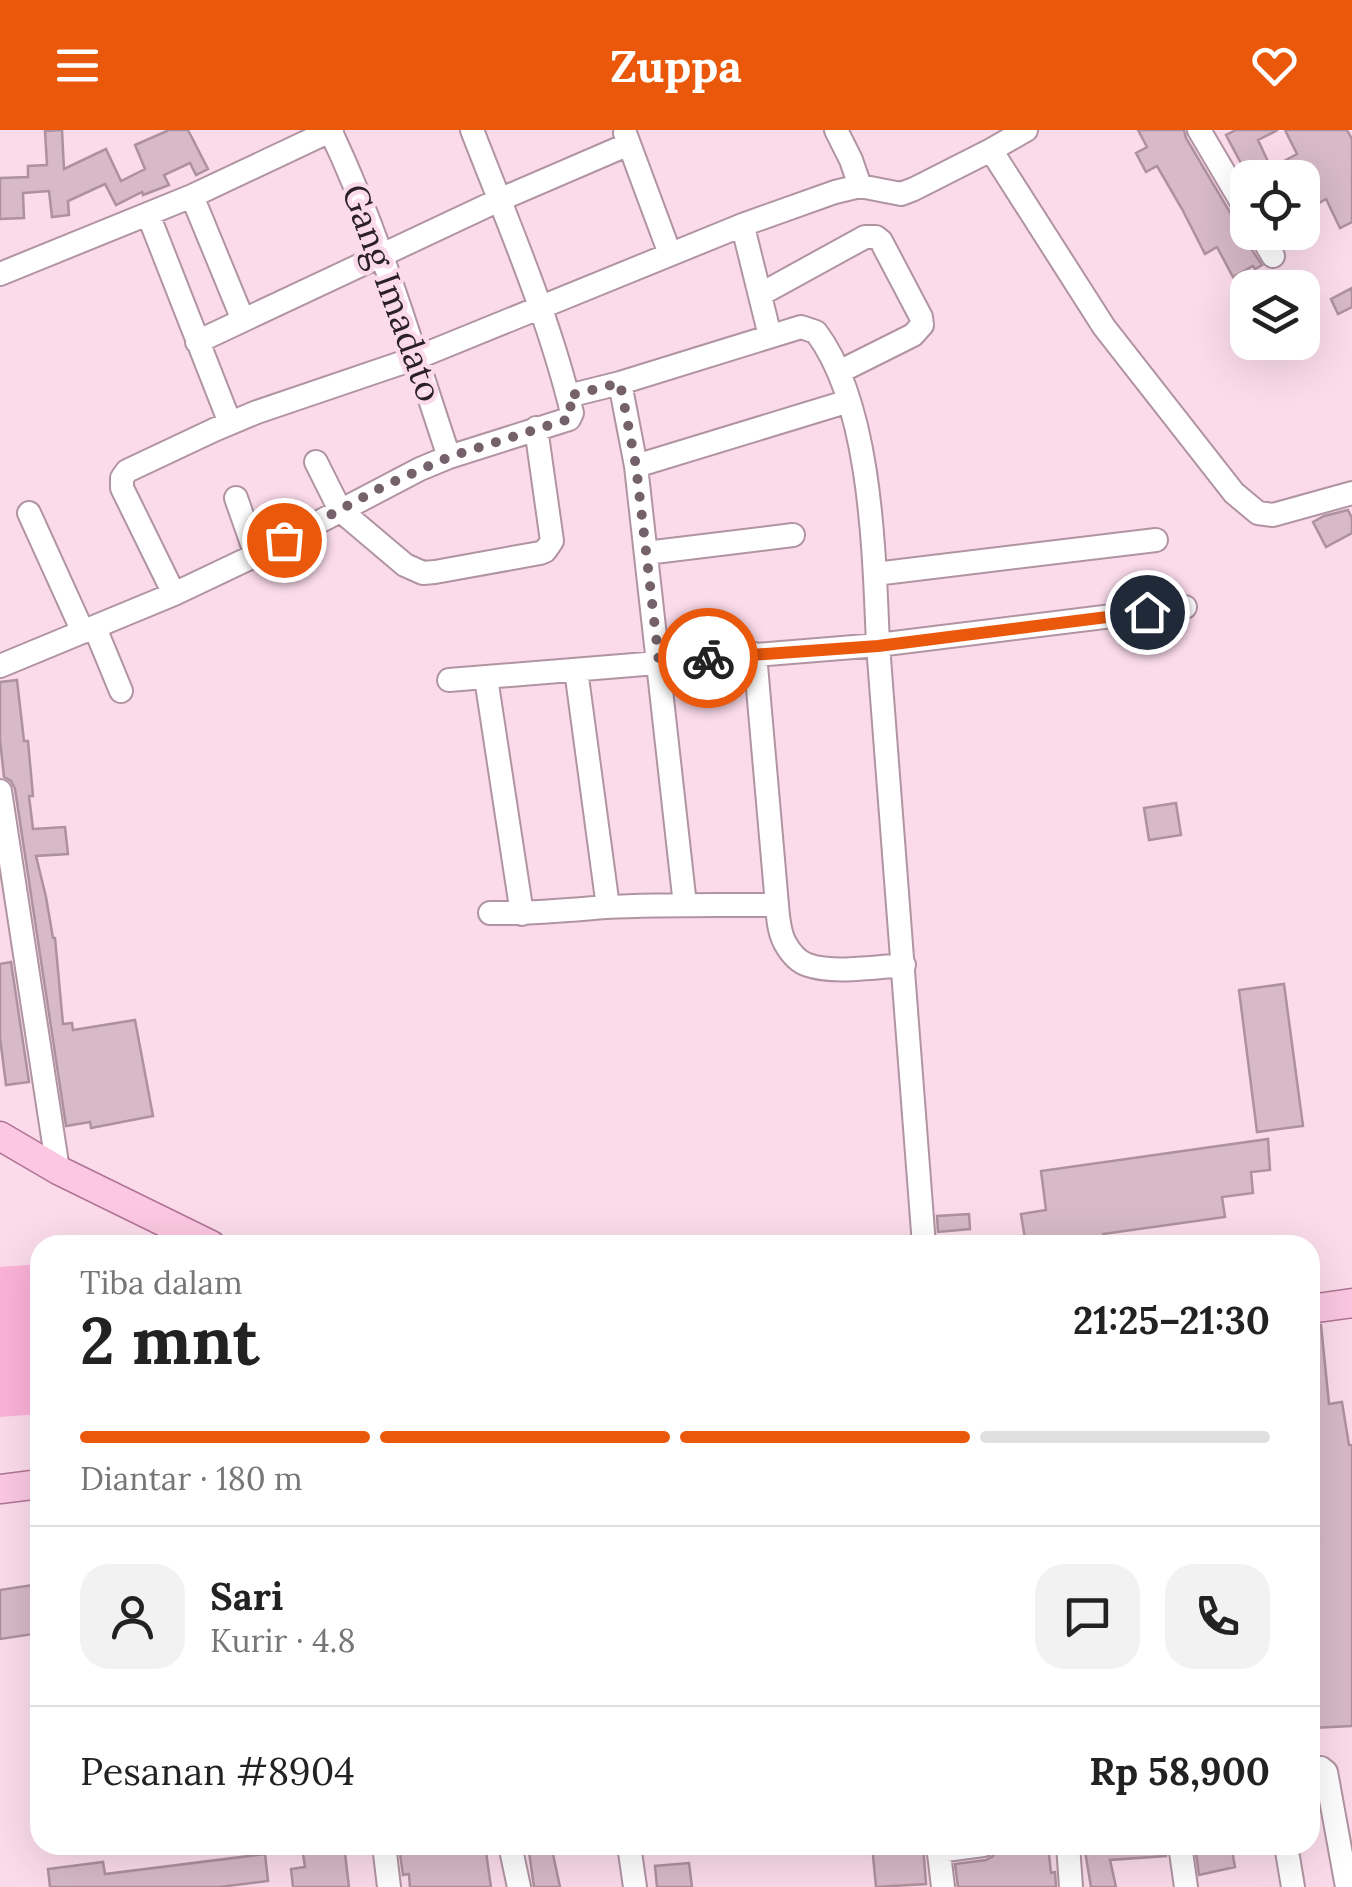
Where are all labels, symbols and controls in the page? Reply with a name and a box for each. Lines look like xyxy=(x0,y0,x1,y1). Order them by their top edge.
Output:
text: Zuppa xyxy=(610,37,742,94)
icon: menu xyxy=(50,38,105,93)
icon: heart xyxy=(1247,38,1302,93)
map controls xyxy=(1230,160,1320,360)
button: locate xyxy=(1230,160,1320,250)
street label: Gang Imadato xyxy=(332,178,453,408)
button: layers xyxy=(1230,270,1320,360)
pin xyxy=(242,498,327,583)
icon: bag xyxy=(257,513,312,568)
pin xyxy=(1105,570,1190,655)
icon: home xyxy=(1120,585,1175,640)
courier xyxy=(658,608,758,708)
icon: bike xyxy=(681,631,736,686)
text: Tiba dalam xyxy=(80,1262,243,1303)
text: 21:25–21:30 xyxy=(1073,1296,1270,1344)
text: 2 mnt xyxy=(80,1299,259,1382)
text: Diantar · 180 m xyxy=(80,1458,303,1499)
button: person xyxy=(80,1564,185,1669)
button: chat xyxy=(1035,1564,1140,1669)
button: phone xyxy=(1165,1564,1270,1669)
text: Sari xyxy=(210,1572,283,1620)
text: Kurir · 4.8 xyxy=(210,1620,355,1661)
text: Pesanan #8904 xyxy=(80,1747,355,1795)
text: Rp 58,900 xyxy=(1089,1747,1270,1795)

